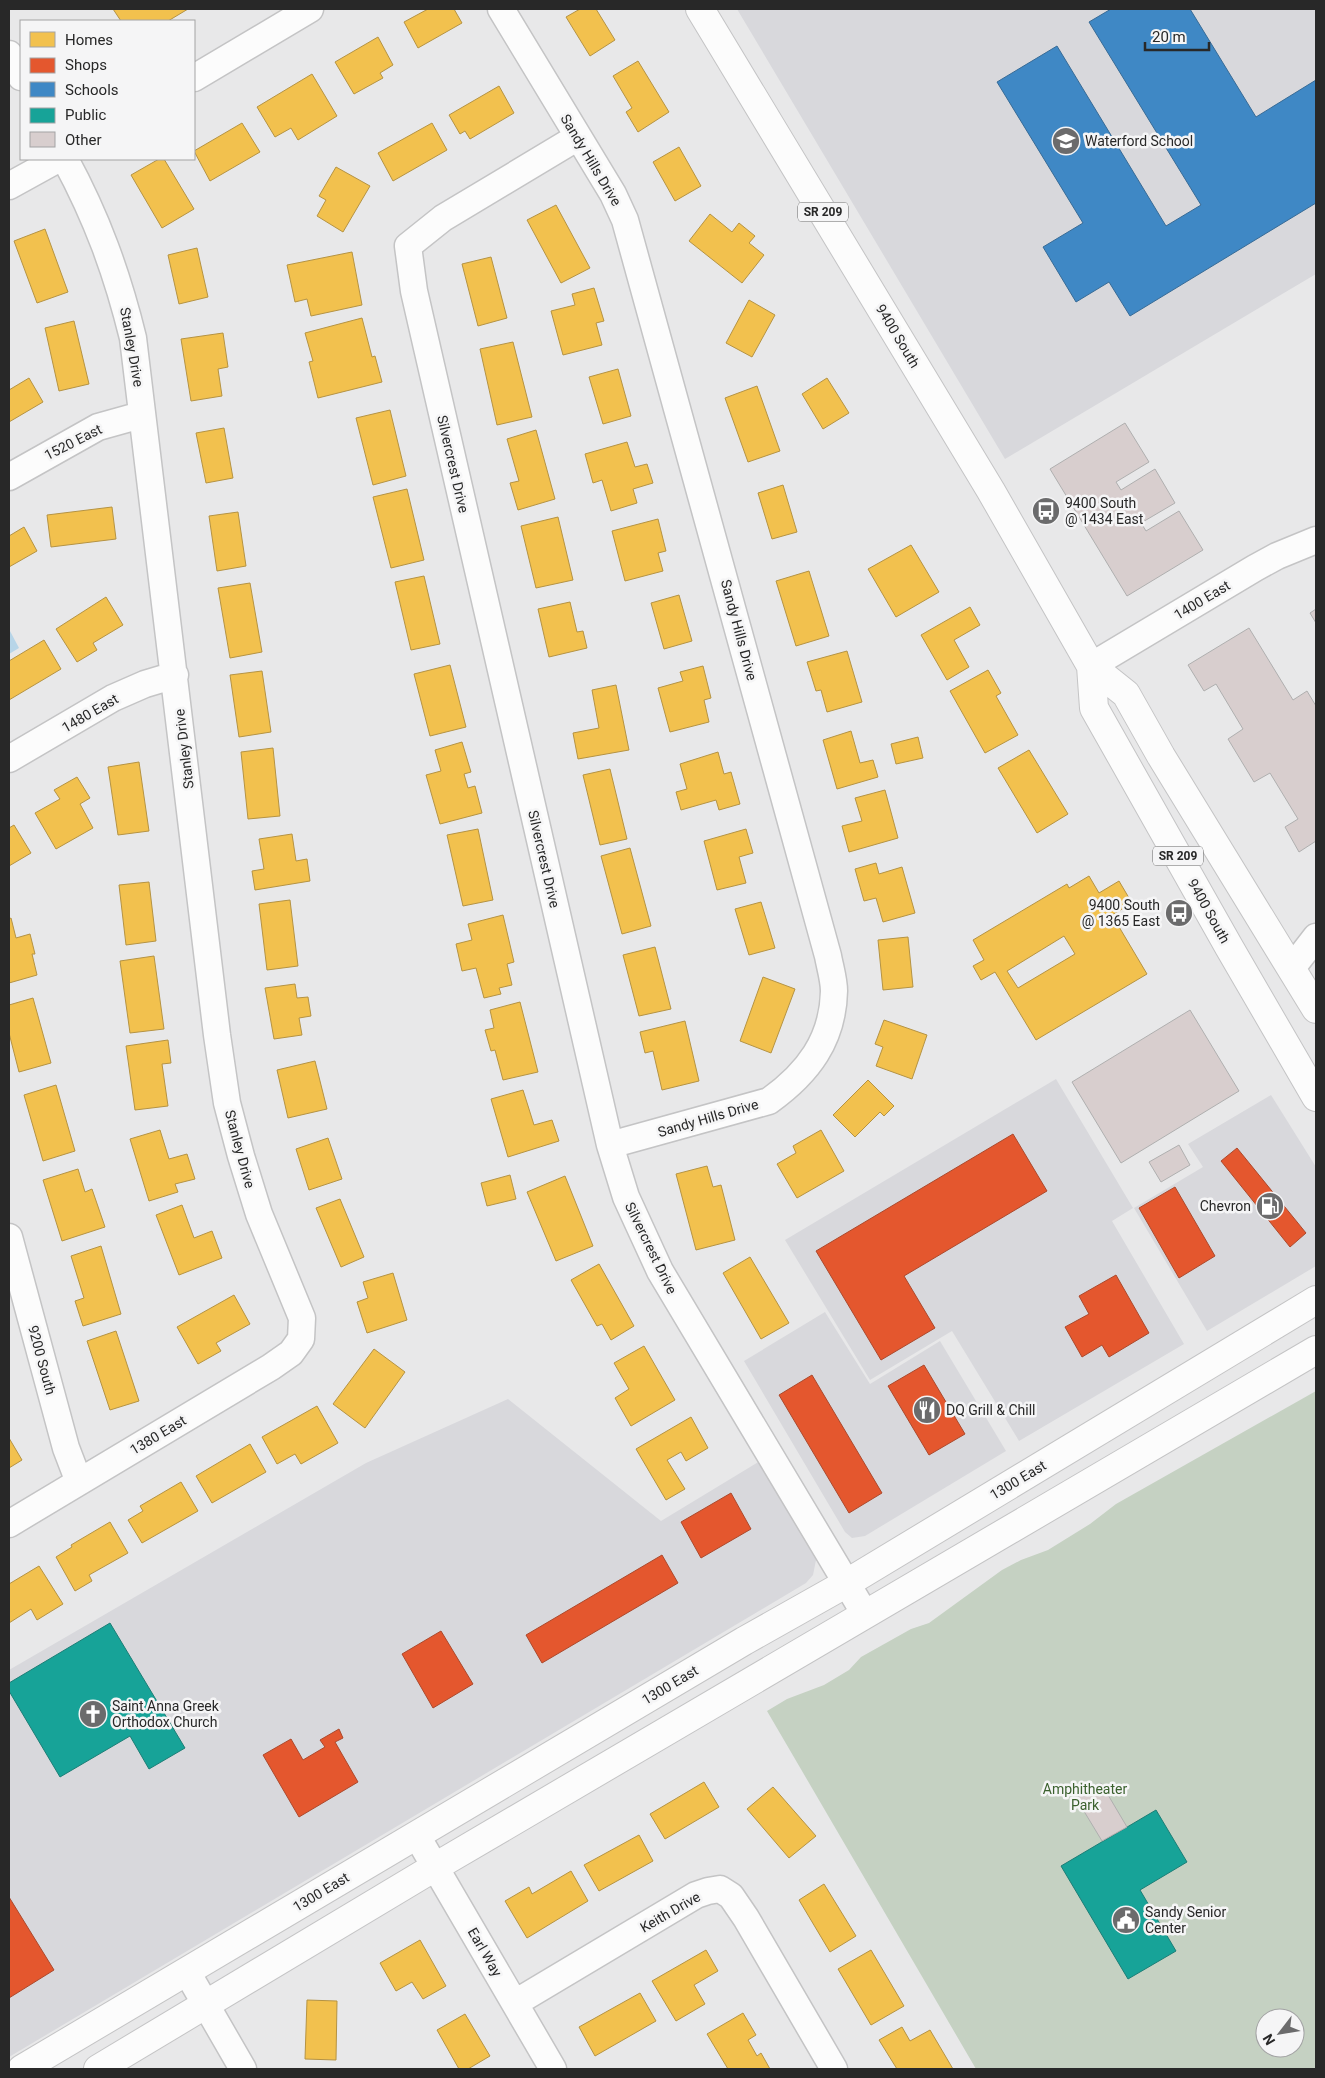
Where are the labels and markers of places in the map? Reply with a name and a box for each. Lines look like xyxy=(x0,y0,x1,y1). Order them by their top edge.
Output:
school or university icon: Waterford School xyxy=(1051,126,1081,156)
place label: Waterford School xyxy=(1085,133,1193,149)
place label: 9400 South @ 1434 East xyxy=(1065,495,1144,527)
bus stop icon: 9400 South @ 1434 East xyxy=(1031,496,1061,526)
place label: 9400 South @ 1365 East xyxy=(1082,897,1160,929)
bus stop icon: 9400 South @ 1365 East xyxy=(1164,898,1194,928)
fuel station icon: Chevron xyxy=(1255,1191,1285,1221)
place label: Chevron xyxy=(1200,1198,1251,1214)
restaurant icon: DQ Grill & Chill xyxy=(912,1395,942,1425)
place label: DQ Grill & Chill xyxy=(946,1402,1035,1418)
place label: Saint Anna Greek Orthodox Church xyxy=(112,1698,220,1730)
church icon: Saint Anna Greek Orthodox Church xyxy=(78,1699,108,1729)
place label: Sandy Senior Center xyxy=(1145,1904,1227,1936)
public building icon: Sandy Senior Center xyxy=(1111,1905,1141,1935)

